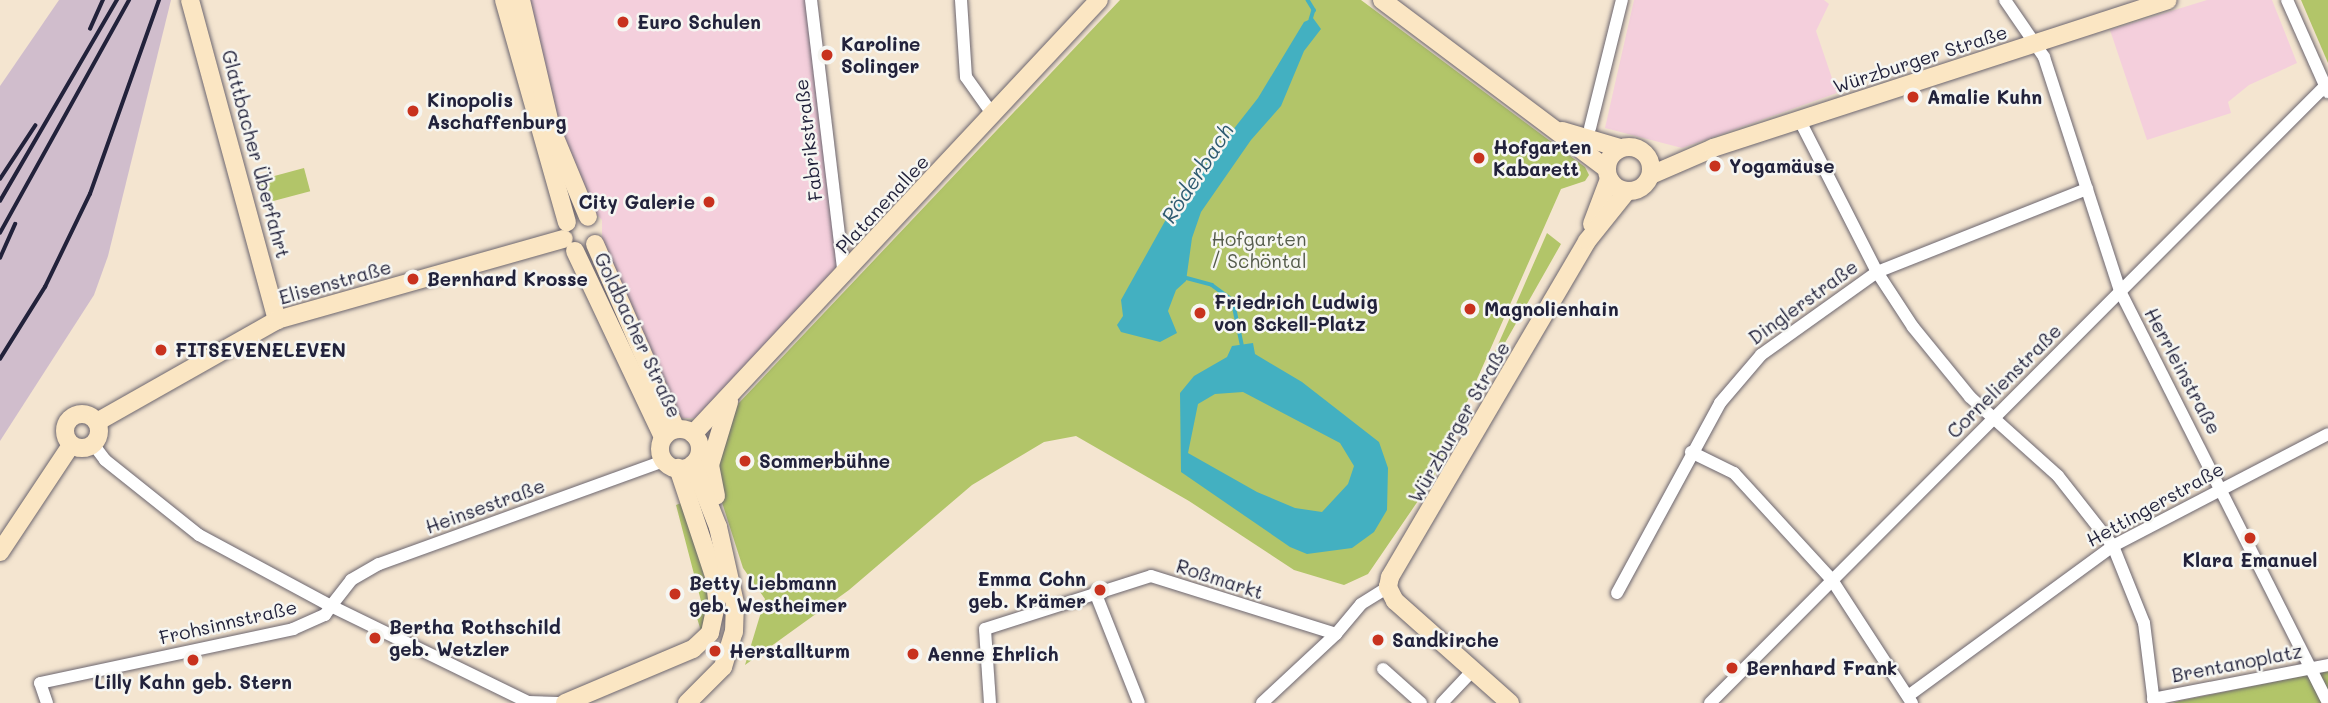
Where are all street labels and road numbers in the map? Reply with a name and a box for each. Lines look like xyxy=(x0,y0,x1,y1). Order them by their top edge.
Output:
street label: Würzburger Straße xyxy=(1830,20,2010,98)
street label: Glattbacher Überfahrt xyxy=(217,47,295,261)
street label: Fabrikstraße xyxy=(789,78,827,202)
street label: Platanenallee xyxy=(831,150,933,258)
street label: Goldbacher Straße xyxy=(590,249,686,421)
street label: Elisenstraße xyxy=(276,255,394,309)
street label: Dinglerstraße xyxy=(1744,255,1862,349)
street label: Herrleinstraße xyxy=(2140,304,2226,438)
street label: Cornelienstraße xyxy=(1942,319,2066,443)
street label: Würzburger Straße xyxy=(1404,338,1514,506)
street label: Hettingerstraße xyxy=(2082,457,2228,551)
street label: Heinsestraße xyxy=(422,474,548,538)
street label: Roßmarkt xyxy=(1173,554,1267,604)
street label: Frohsinnstraße xyxy=(157,595,299,649)
street label: Brentanoplatz xyxy=(2170,639,2304,687)

